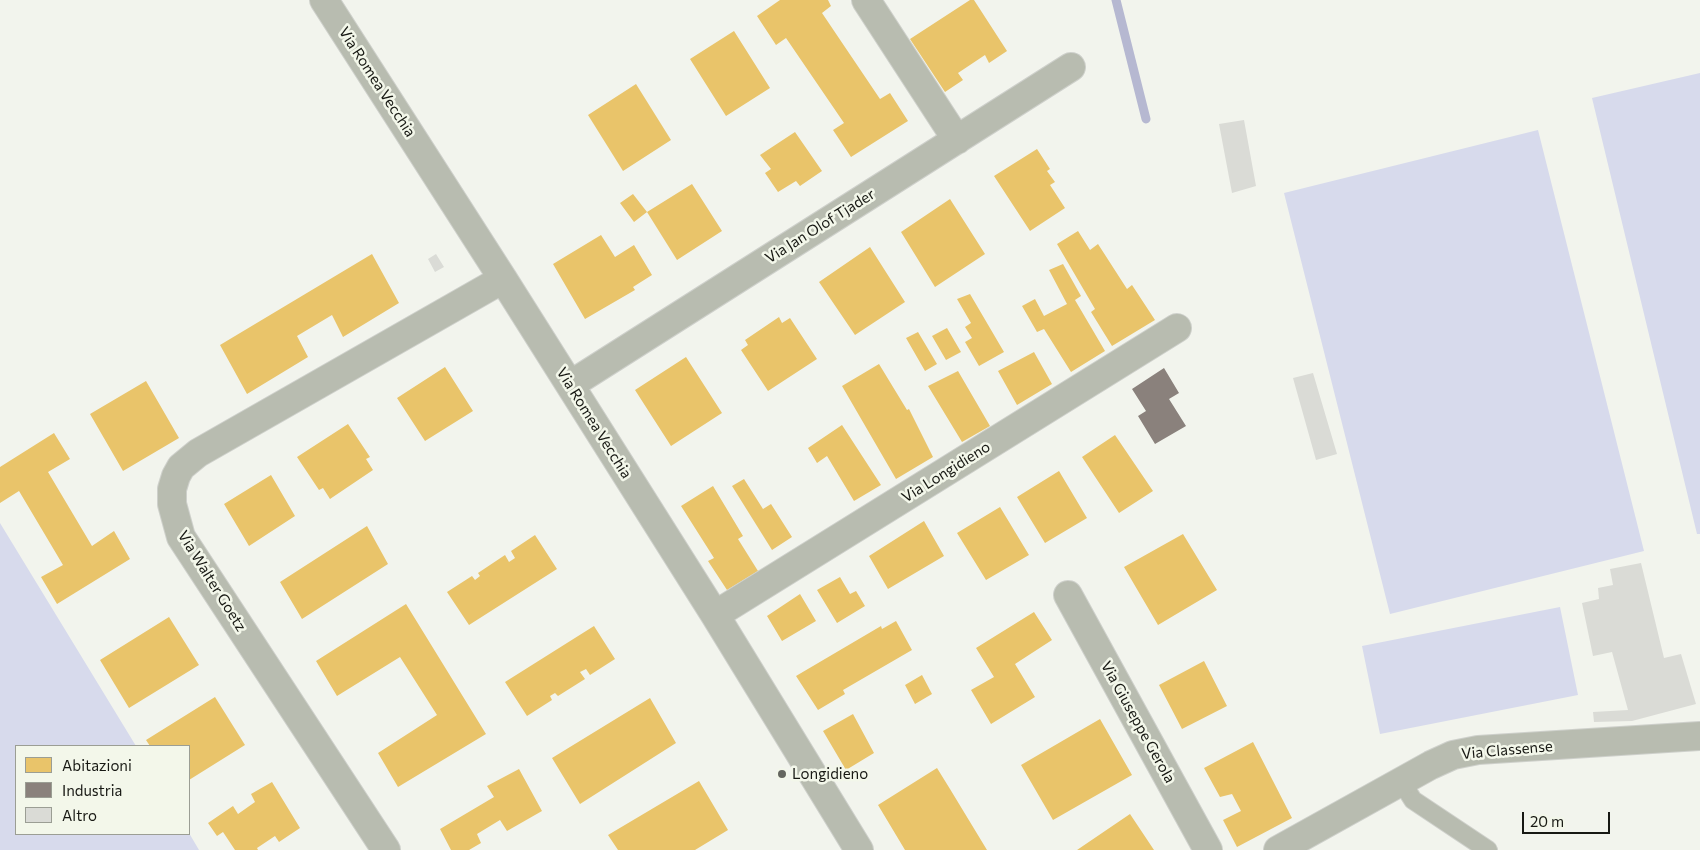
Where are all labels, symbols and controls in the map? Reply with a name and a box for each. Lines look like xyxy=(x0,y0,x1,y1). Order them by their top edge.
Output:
street label: Via Romea Vecchia xyxy=(335,24,419,140)
street label: Via Jan Olof Tjader xyxy=(762,185,878,267)
street label: Via Romea Vecchia xyxy=(553,364,635,482)
street label: Via Longidieno xyxy=(898,438,994,506)
street label: Via Walter Goetz xyxy=(174,527,250,635)
street label: Via Giuseppe Gerola xyxy=(1097,658,1179,786)
street label: Via Classense xyxy=(1461,737,1553,763)
legend xyxy=(15,745,190,835)
text: Abitazioni xyxy=(62,756,132,774)
place label: Longidieno xyxy=(792,765,868,783)
marker: Longidieno xyxy=(776,768,788,780)
text: Industria xyxy=(62,781,122,799)
scale bar xyxy=(1525,802,1612,834)
text: Altro xyxy=(62,806,97,824)
text: 20 m xyxy=(1530,812,1564,830)

